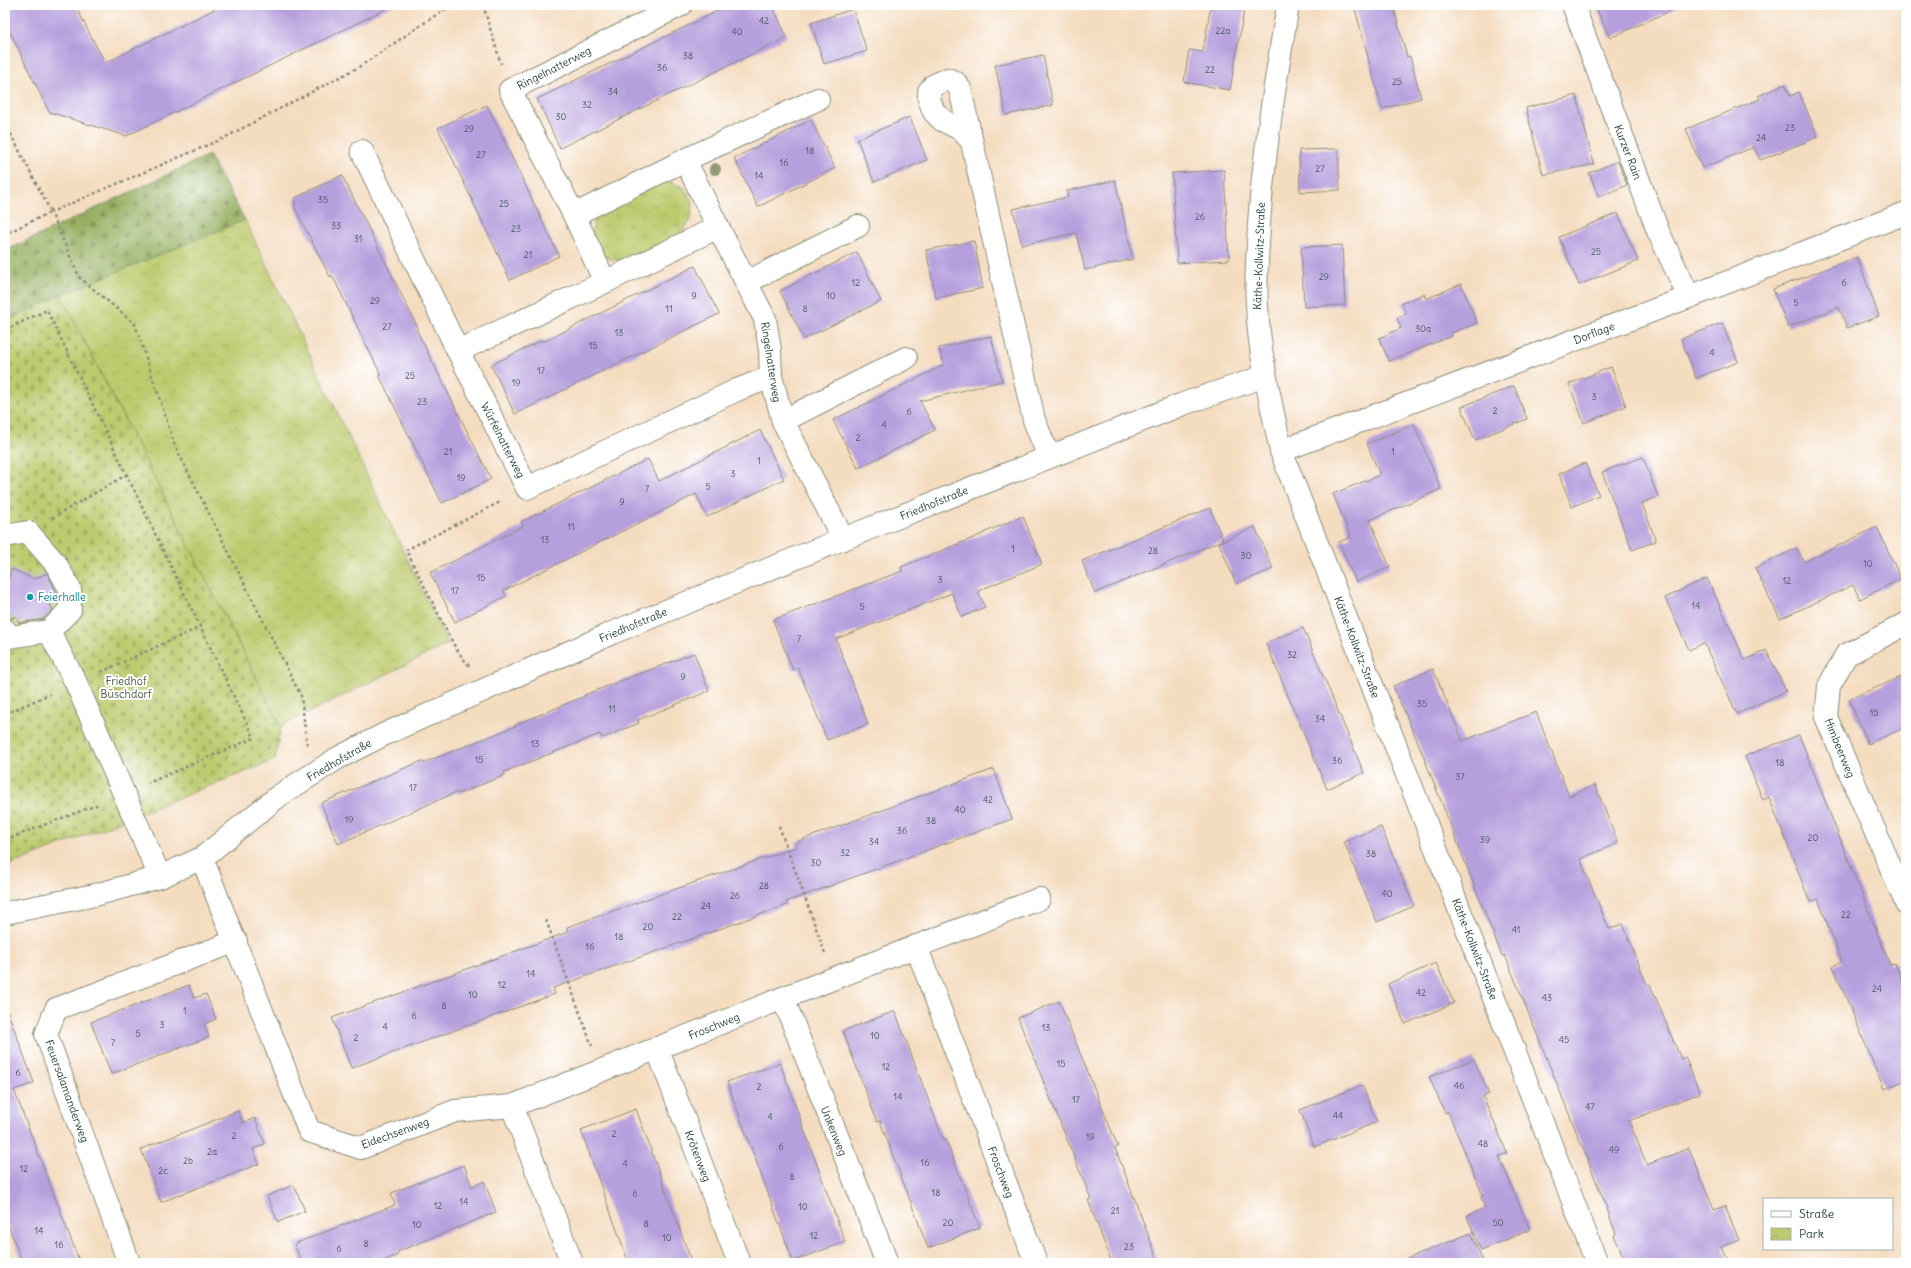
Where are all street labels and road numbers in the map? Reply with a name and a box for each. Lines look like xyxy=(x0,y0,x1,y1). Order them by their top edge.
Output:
street label: Ringelnatterweg xyxy=(515,43,593,93)
street label: Kurzer Rain xyxy=(1611,123,1645,181)
street label: Käthe-Kollwitz-Straße xyxy=(1250,202,1268,310)
street label: Dorflage xyxy=(1571,319,1617,347)
street label: Ringelnatterweg xyxy=(758,321,784,403)
street label: Würfelnatterweg xyxy=(478,400,528,480)
street label: Friedhofstraße xyxy=(898,483,970,523)
street label: Käthe-Kollwitz-Straße xyxy=(1331,594,1383,700)
street label: Friedhofstraße xyxy=(597,604,669,646)
street label: Himbeerweg xyxy=(1822,716,1858,780)
street label: Friedhofstraße xyxy=(304,736,374,784)
street label: Käthe-Kollwitz-Straße xyxy=(1449,896,1501,1002)
street label: Froschweg xyxy=(686,1009,742,1043)
street label: Feuersalamanderweg xyxy=(42,1038,92,1144)
street label: Unkenweg xyxy=(818,1104,850,1158)
street label: Eidechsenweg xyxy=(359,1114,431,1152)
street label: Krötenweg xyxy=(682,1128,714,1184)
street label: Froschweg xyxy=(985,1144,1017,1200)

